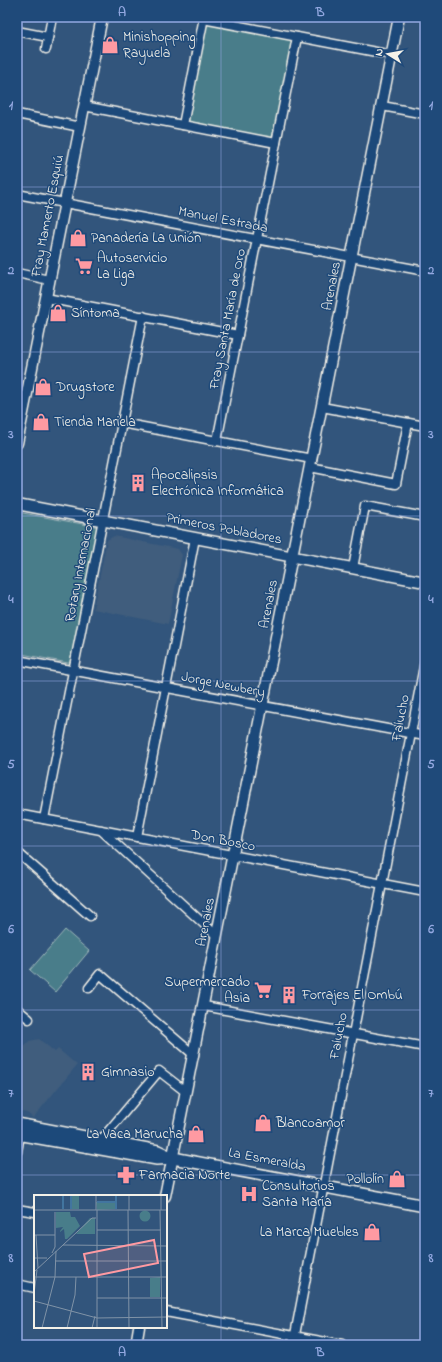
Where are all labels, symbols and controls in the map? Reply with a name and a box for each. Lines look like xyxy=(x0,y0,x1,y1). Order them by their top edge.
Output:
text: A xyxy=(118,3,126,22)
text: B xyxy=(315,3,325,22)
place label: Minishopping Rayuela xyxy=(123,27,195,65)
north arrow xyxy=(368,34,408,74)
shop icon: Minishopping Rayuela xyxy=(100,35,120,55)
text: N xyxy=(371,47,388,57)
text: 1 xyxy=(9,96,14,115)
text: 1 xyxy=(429,96,434,115)
street label: Fray Mamerto Esquiú xyxy=(26,153,71,280)
street label: Manuel Estrada xyxy=(176,201,270,239)
shop icon: Panadería La Unión xyxy=(68,228,88,248)
place label: Panadería La Unión xyxy=(91,228,201,249)
street label: Fray Santa María de Oro xyxy=(204,247,253,392)
place label: Autoservicio La Liga xyxy=(97,248,167,286)
supermarket icon: Autoservicio La Liga xyxy=(74,256,94,276)
street label: Arenales xyxy=(317,260,347,312)
text: 2 xyxy=(7,261,15,280)
text: 2 xyxy=(427,261,435,280)
shop icon: Síntoma xyxy=(48,303,68,323)
place label: Síntoma xyxy=(71,303,120,324)
shop icon: Drugstore xyxy=(33,377,53,397)
place label: Drugstore xyxy=(55,377,115,399)
shop icon: Tienda Mariela xyxy=(31,412,51,432)
place label: Tienda Mariela xyxy=(54,412,136,433)
text: 3 xyxy=(7,425,14,444)
text: 3 xyxy=(427,425,434,444)
place label: Apocalipsis Electrónica Informática xyxy=(151,465,284,502)
building icon: Apocalipsis Electrónica Informática xyxy=(128,473,148,493)
street label: Rotary Internacional xyxy=(60,506,103,624)
street label: Primeros Pobladores xyxy=(164,507,284,551)
street label: Arenales xyxy=(254,578,284,630)
text: 4 xyxy=(7,590,14,609)
text: 4 xyxy=(427,590,434,609)
street label: Jorge Newbery xyxy=(179,667,267,704)
street label: Falucho xyxy=(386,693,416,744)
text: 5 xyxy=(7,755,15,774)
text: 5 xyxy=(427,755,435,774)
street label: Don Bosco xyxy=(188,824,257,858)
street label: Arenales xyxy=(191,896,221,948)
text: 6 xyxy=(7,920,14,939)
text: 6 xyxy=(427,920,434,939)
place label: Supermercado Asia xyxy=(164,972,250,1009)
supermarket icon: Supermercado Asia xyxy=(253,980,273,1000)
building icon: Forrajes El Ombú xyxy=(279,985,299,1005)
place label: Forrajes El Ombú xyxy=(301,985,403,1006)
street label: Falucho xyxy=(324,1011,354,1062)
building icon: Gimnasio xyxy=(78,1062,98,1082)
place label: Gimnasio xyxy=(101,1062,155,1083)
text: 7 xyxy=(8,1084,14,1103)
text: 7 xyxy=(428,1084,434,1103)
shop icon: Blancoamor xyxy=(253,1113,273,1133)
place label: Blancoamor xyxy=(275,1113,346,1134)
place label: La Vaca Marucha xyxy=(87,1124,183,1145)
shop icon: La Vaca Marucha xyxy=(186,1124,206,1144)
street label: La Esmeralda xyxy=(226,1142,308,1178)
pharmacy icon: Farmacia Norte xyxy=(116,1165,136,1185)
place label: Farmacia Norte xyxy=(138,1165,231,1186)
place label: Pollolín xyxy=(347,1169,384,1190)
shop icon: Pollolín xyxy=(387,1169,407,1189)
place label: Consultorios Santa María xyxy=(262,1176,335,1213)
hospital icon: Consultorios Santa María xyxy=(239,1184,259,1204)
inset map xyxy=(34,1195,167,1328)
place label: La Marca Muebles xyxy=(260,1222,359,1243)
shop icon: La Marca Muebles xyxy=(362,1222,382,1242)
text: 8 xyxy=(8,1249,14,1268)
text: 8 xyxy=(428,1249,434,1268)
text: A xyxy=(118,1343,126,1362)
text: B xyxy=(315,1343,325,1362)

